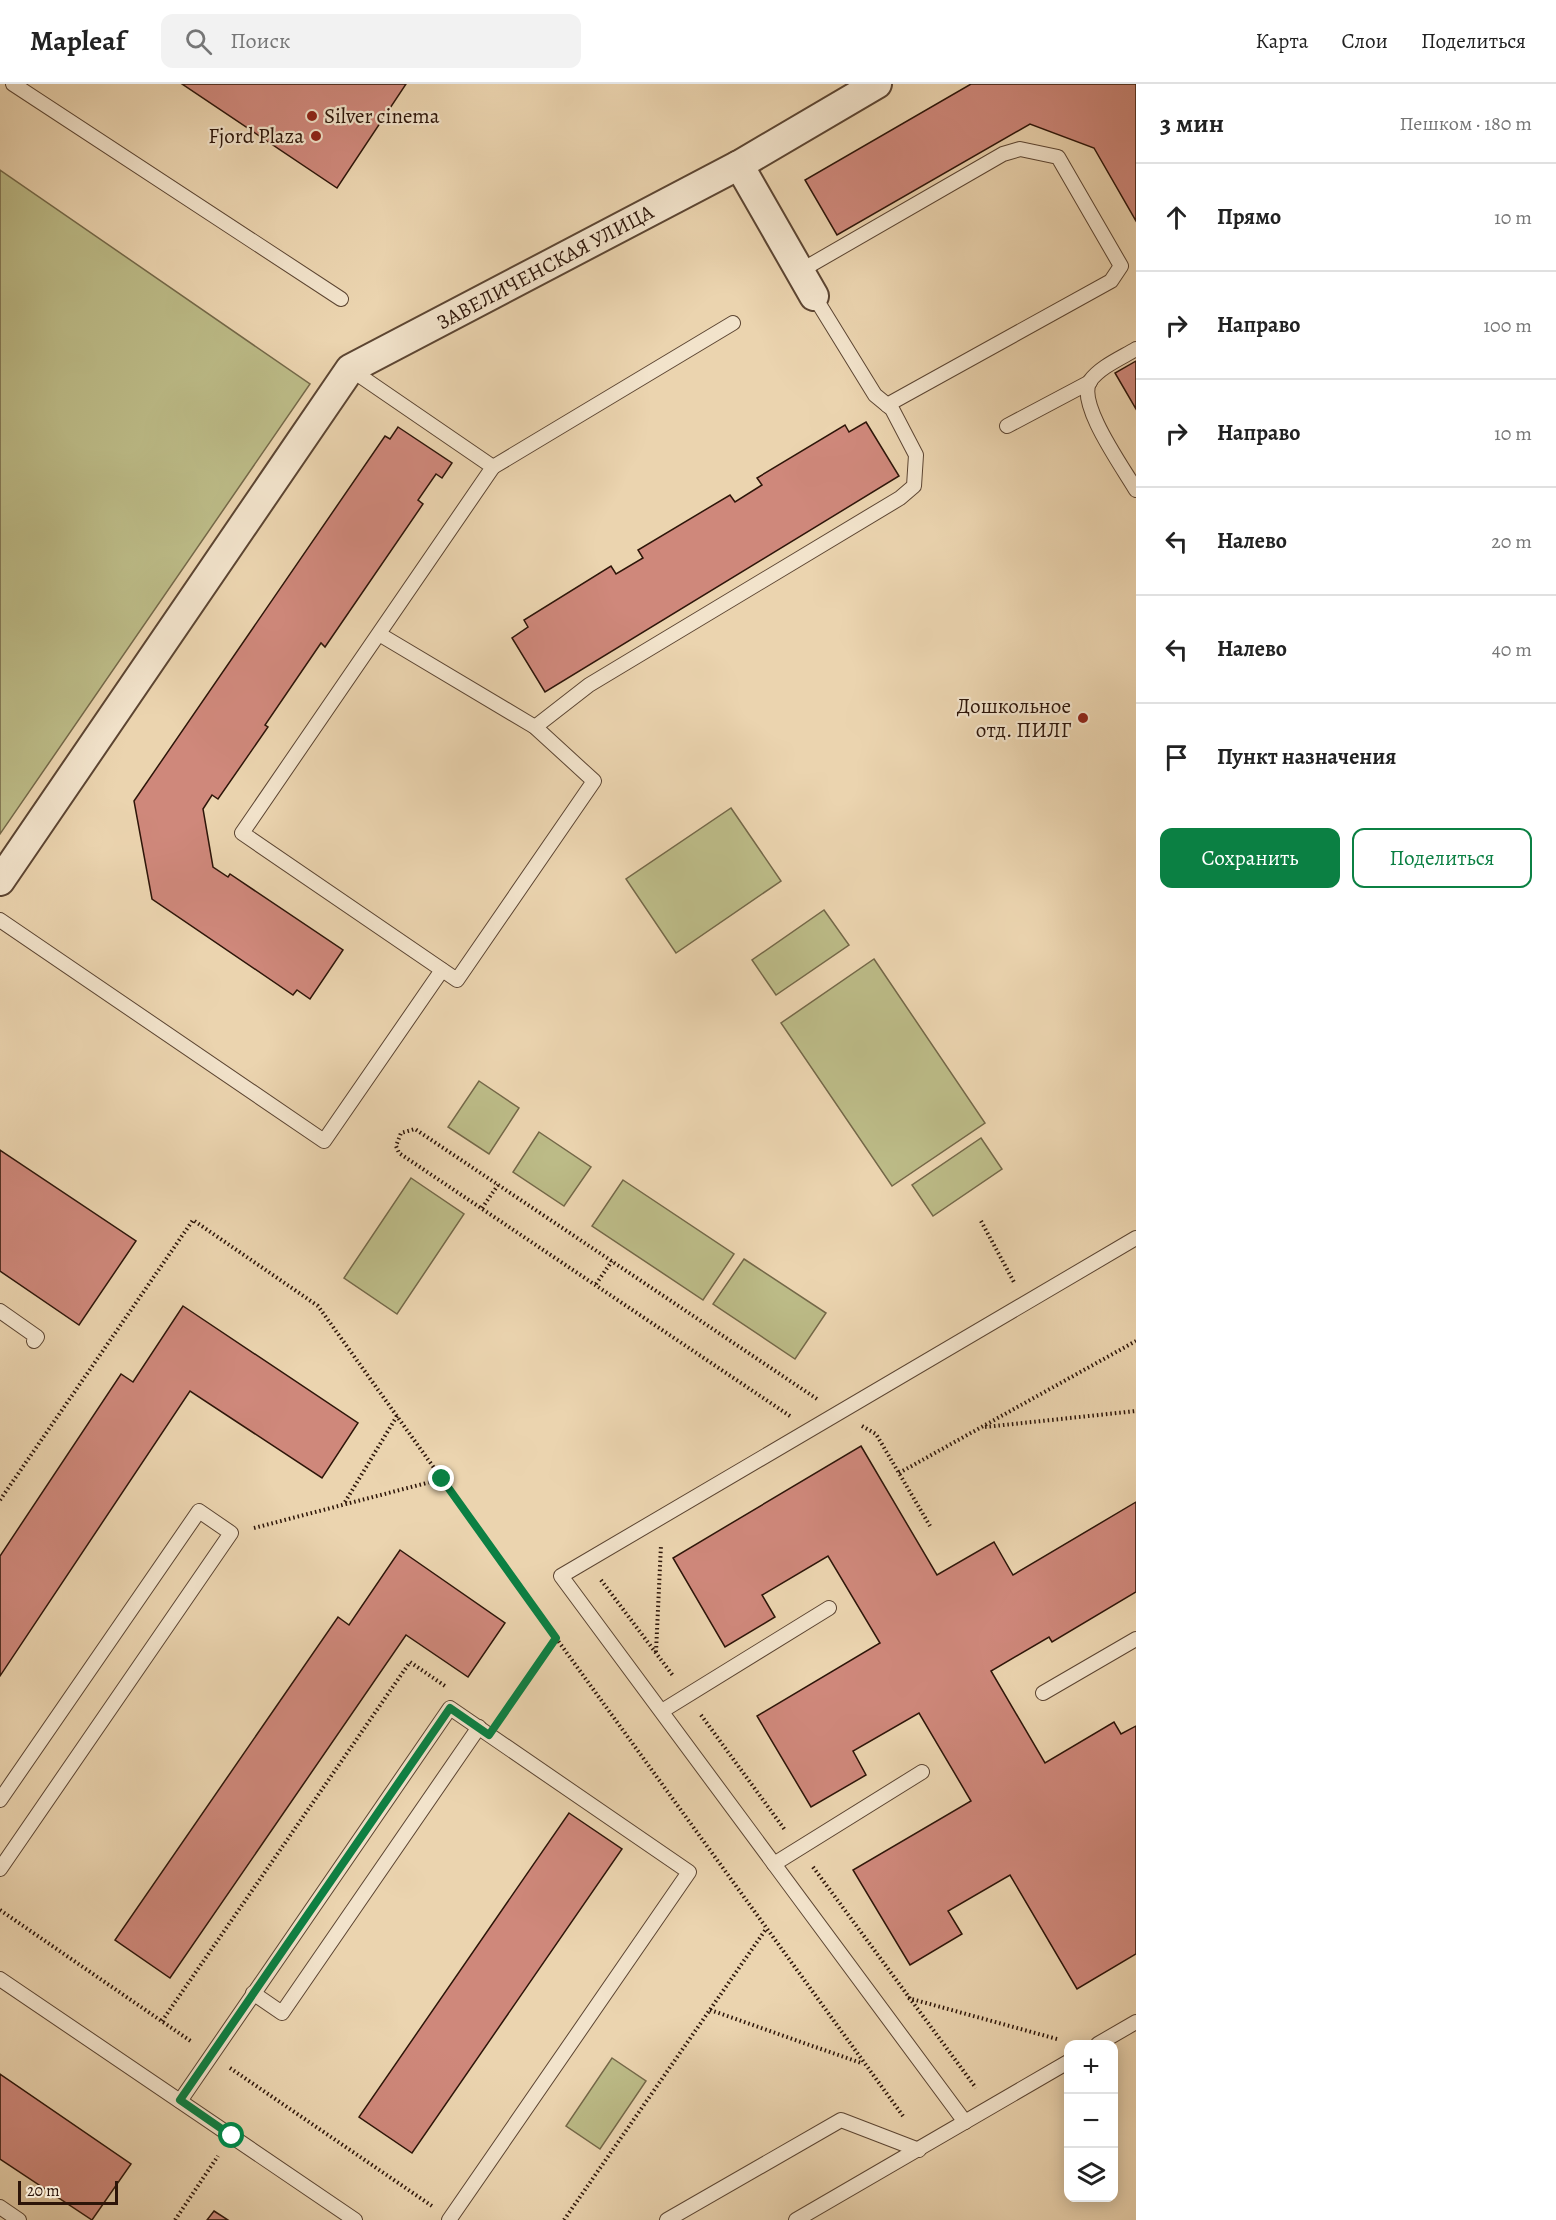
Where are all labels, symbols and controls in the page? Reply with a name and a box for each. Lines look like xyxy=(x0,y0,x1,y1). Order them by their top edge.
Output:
search box xyxy=(161,14,581,68)
text: Mapleaf xyxy=(30,22,125,60)
icon: search xyxy=(182,25,215,58)
text: Поиск xyxy=(230,26,290,56)
text: Карта xyxy=(1255,27,1308,55)
text: Слои xyxy=(1341,27,1388,55)
text: Поделиться xyxy=(1421,27,1526,55)
place label: Silver cinema xyxy=(324,102,440,130)
text: 3 мин xyxy=(1160,106,1224,141)
marker: Silver cinema xyxy=(305,109,319,123)
text: Пешком · 180 m xyxy=(1400,110,1532,137)
place label: Fjord Plaza xyxy=(208,122,304,150)
marker: Fjord Plaza xyxy=(309,129,323,143)
street label: ЗАВЕЛИЧЕНСКАЯ УЛИЦА xyxy=(432,197,659,336)
icon: ahead xyxy=(1160,201,1193,234)
text: Прямо xyxy=(1217,202,1281,232)
text: 10 m xyxy=(1494,204,1532,231)
icon: right xyxy=(1160,309,1193,342)
text: Направо xyxy=(1217,310,1300,340)
text: 100 m xyxy=(1483,312,1532,339)
icon: right xyxy=(1160,417,1193,450)
text: Направо xyxy=(1217,418,1300,448)
text: 10 m xyxy=(1494,420,1532,447)
icon: left xyxy=(1160,525,1193,558)
text: Налево xyxy=(1217,526,1287,556)
text: 20 m xyxy=(1491,528,1532,555)
icon: left xyxy=(1160,633,1193,666)
text: Налево xyxy=(1217,634,1287,664)
text: 40 m xyxy=(1492,636,1532,663)
place label: Дошкольное отд. ПИЛГ xyxy=(957,692,1072,744)
marker: Дошкольное отд. ПИЛГ xyxy=(1076,711,1090,725)
icon: arrive xyxy=(1160,741,1193,774)
text: Пункт назначения xyxy=(1217,742,1396,772)
button: Сохранить xyxy=(1160,828,1340,888)
button: Поделиться xyxy=(1352,828,1532,888)
route end xyxy=(428,1465,454,1491)
map controls xyxy=(1064,2040,1118,2202)
button: + xyxy=(1064,2040,1118,2094)
button: − xyxy=(1064,2094,1118,2148)
route start xyxy=(218,2122,244,2148)
button: layers xyxy=(1064,2148,1118,2202)
scale bar xyxy=(18,2178,118,2206)
text: 20 m xyxy=(27,2180,60,2202)

